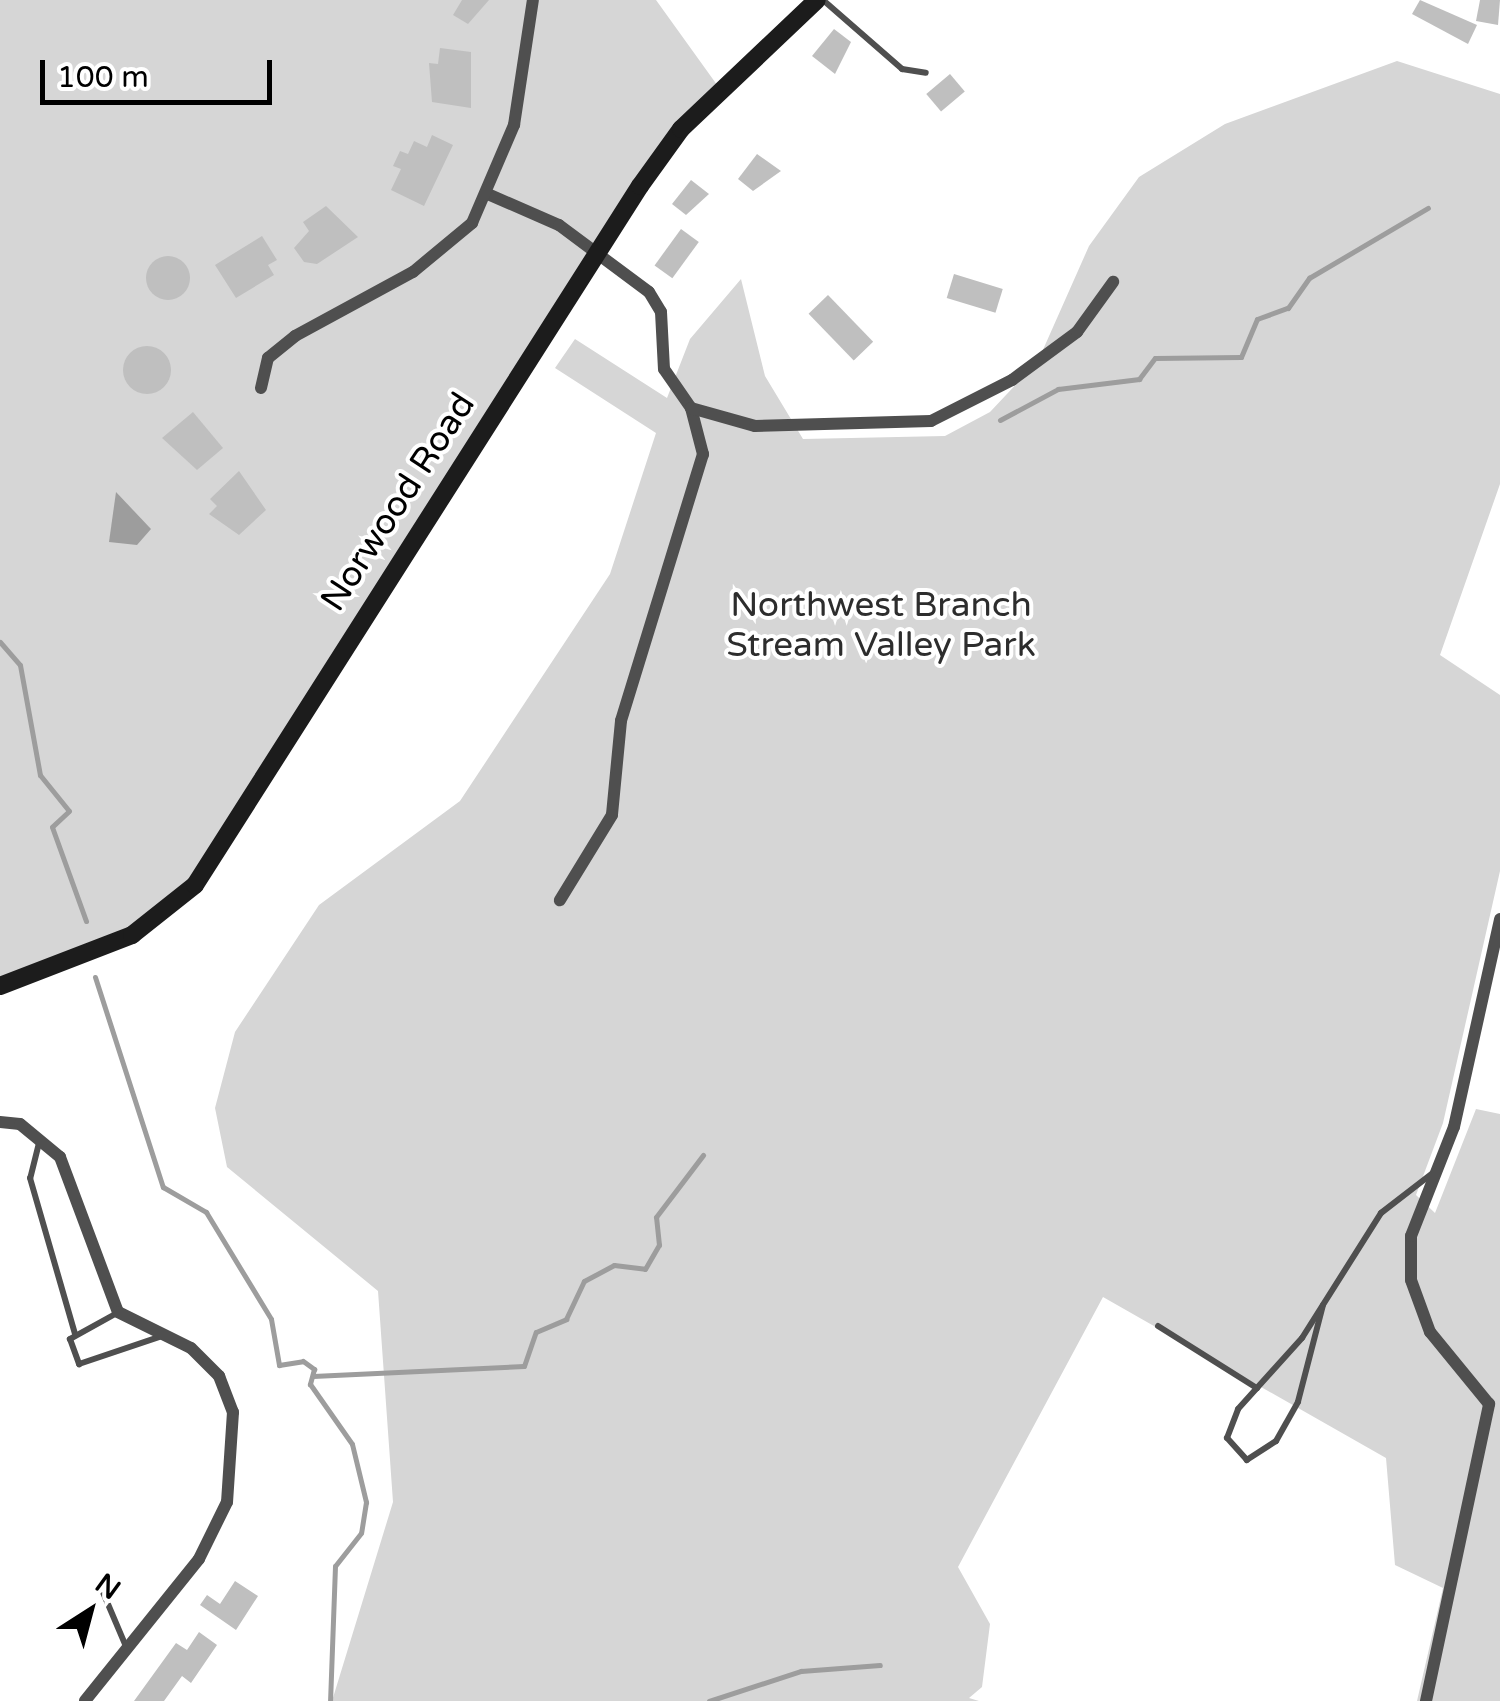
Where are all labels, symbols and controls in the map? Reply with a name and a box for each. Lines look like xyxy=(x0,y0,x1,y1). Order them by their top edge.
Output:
scale bar xyxy=(45,40,278,102)
text: 100 m xyxy=(57,59,149,96)
street label: Norwood Road xyxy=(312,385,484,619)
park label: Northwest Branch Stream Valley Park xyxy=(726,584,1036,666)
north arrow xyxy=(40,1561,140,1661)
text: N xyxy=(89,1566,127,1607)

